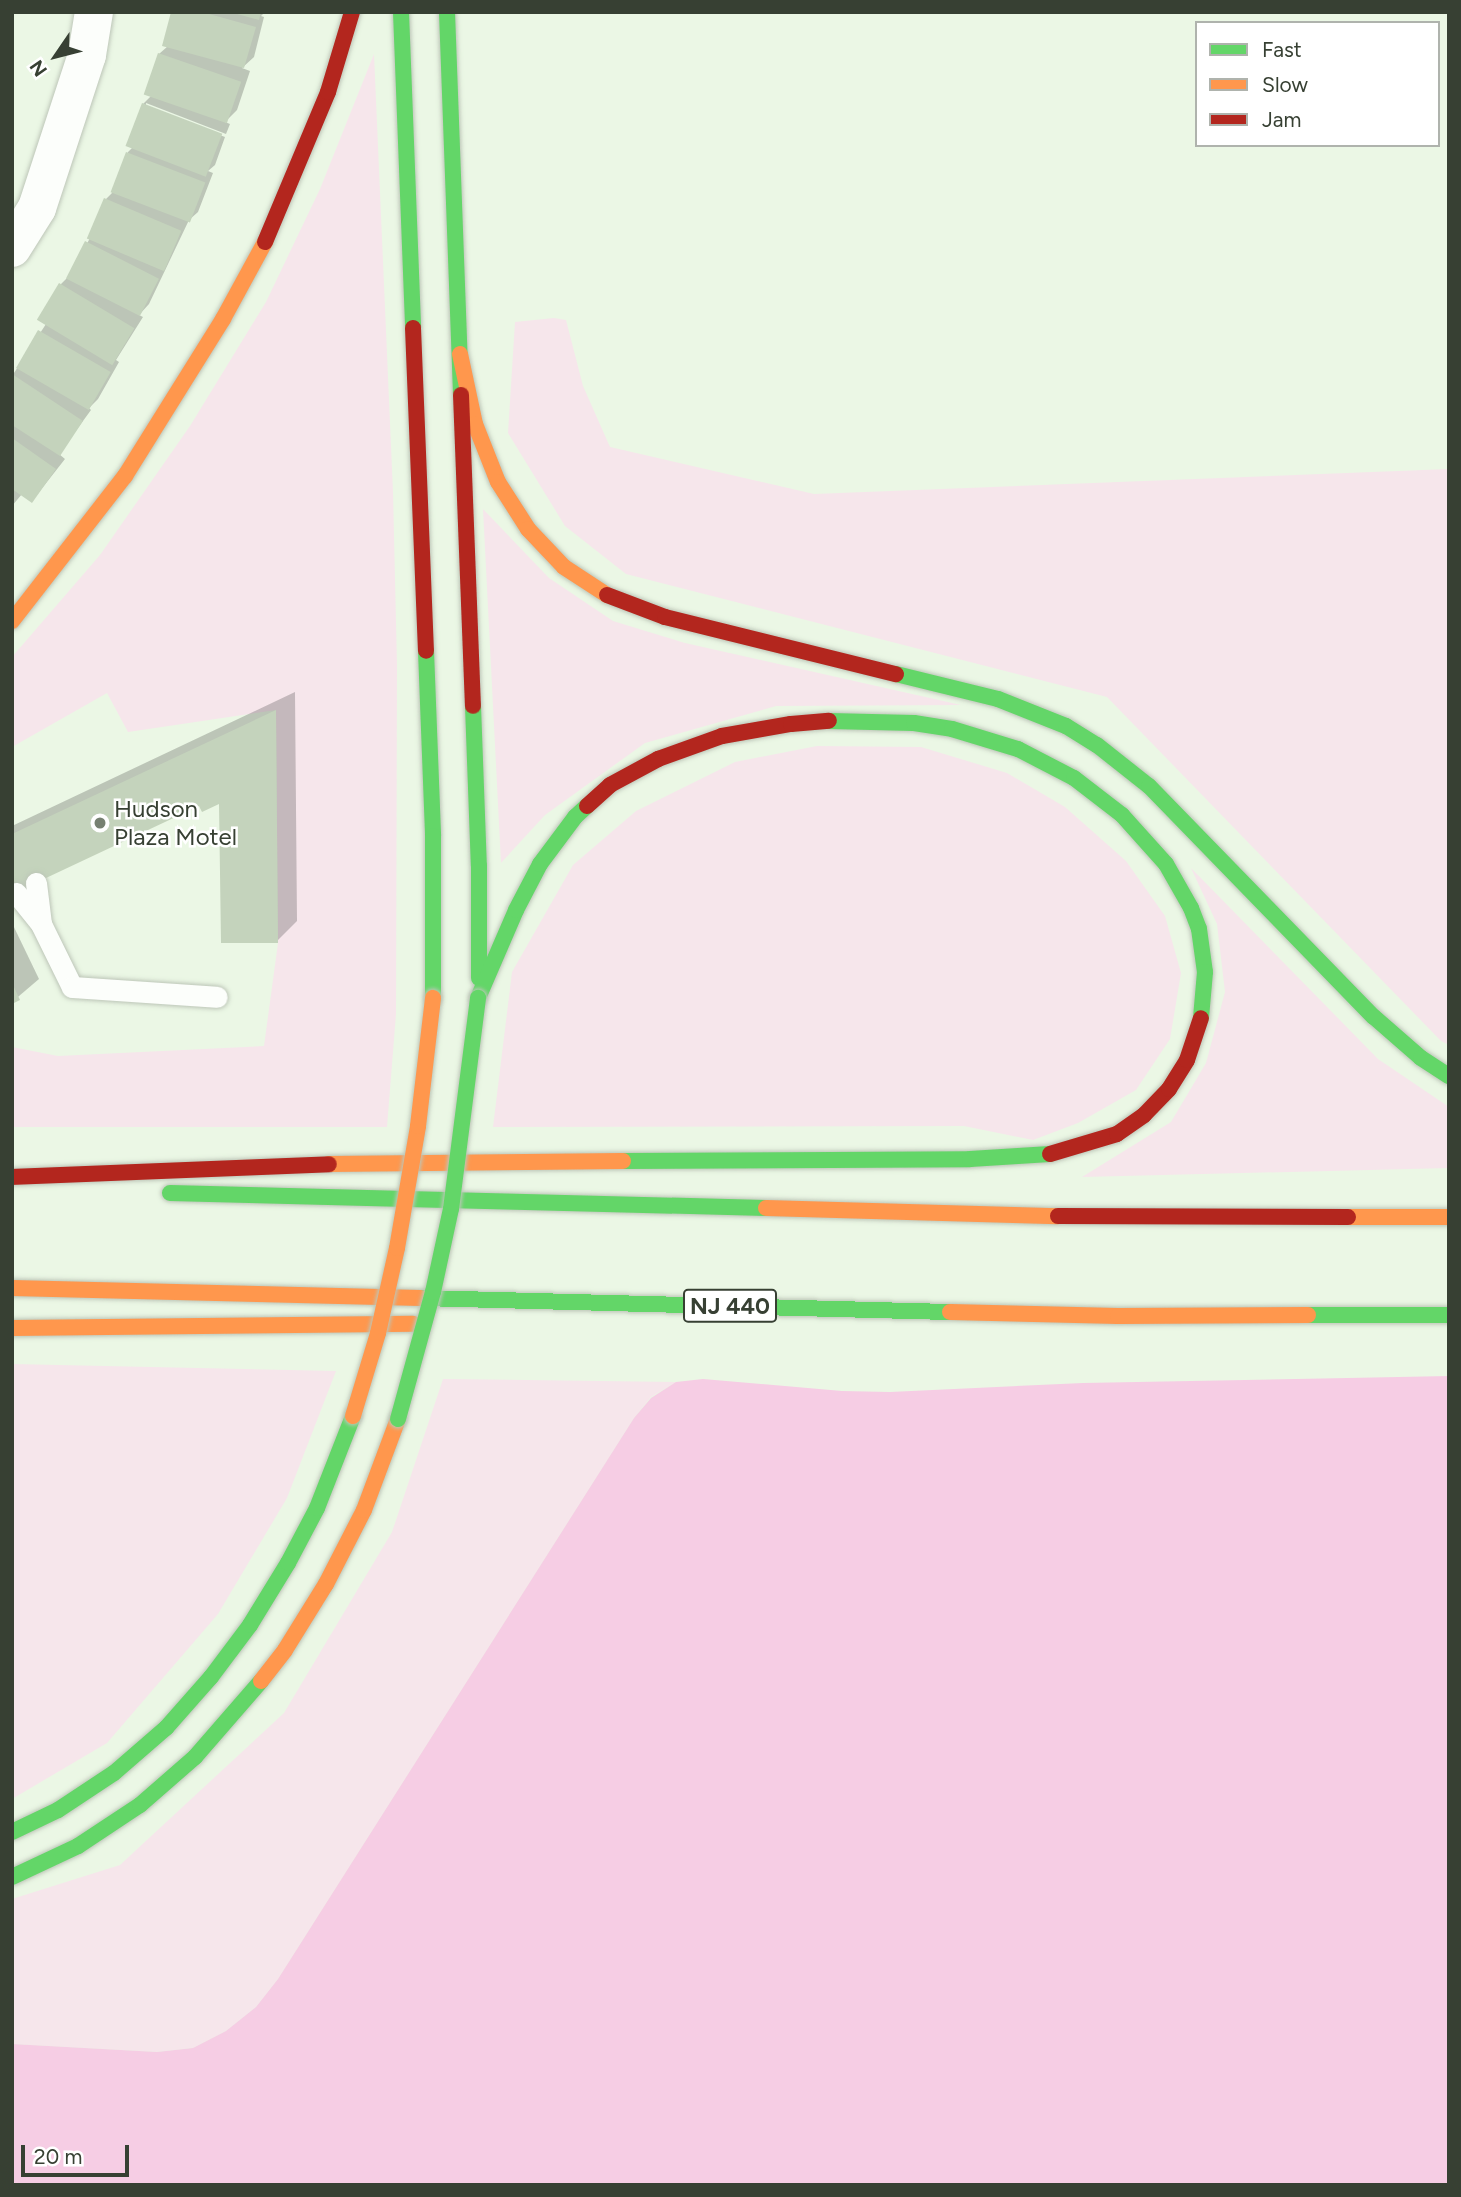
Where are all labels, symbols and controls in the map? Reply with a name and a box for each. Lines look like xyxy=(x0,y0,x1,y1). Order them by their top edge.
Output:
north arrow xyxy=(21,21,91,91)
legend xyxy=(1195,21,1440,147)
text: Fast xyxy=(1262,37,1302,62)
text: N xyxy=(25,56,52,81)
text: Slow xyxy=(1262,72,1308,97)
text: Jam xyxy=(1262,107,1301,132)
place label: Hudson Plaza Motel xyxy=(114,795,237,851)
marker: Hudson Plaza Motel xyxy=(92,815,108,831)
road number: NJ 440 xyxy=(683,1287,777,1326)
scale bar xyxy=(24,2130,133,2174)
text: 20 m xyxy=(34,2144,82,2169)

